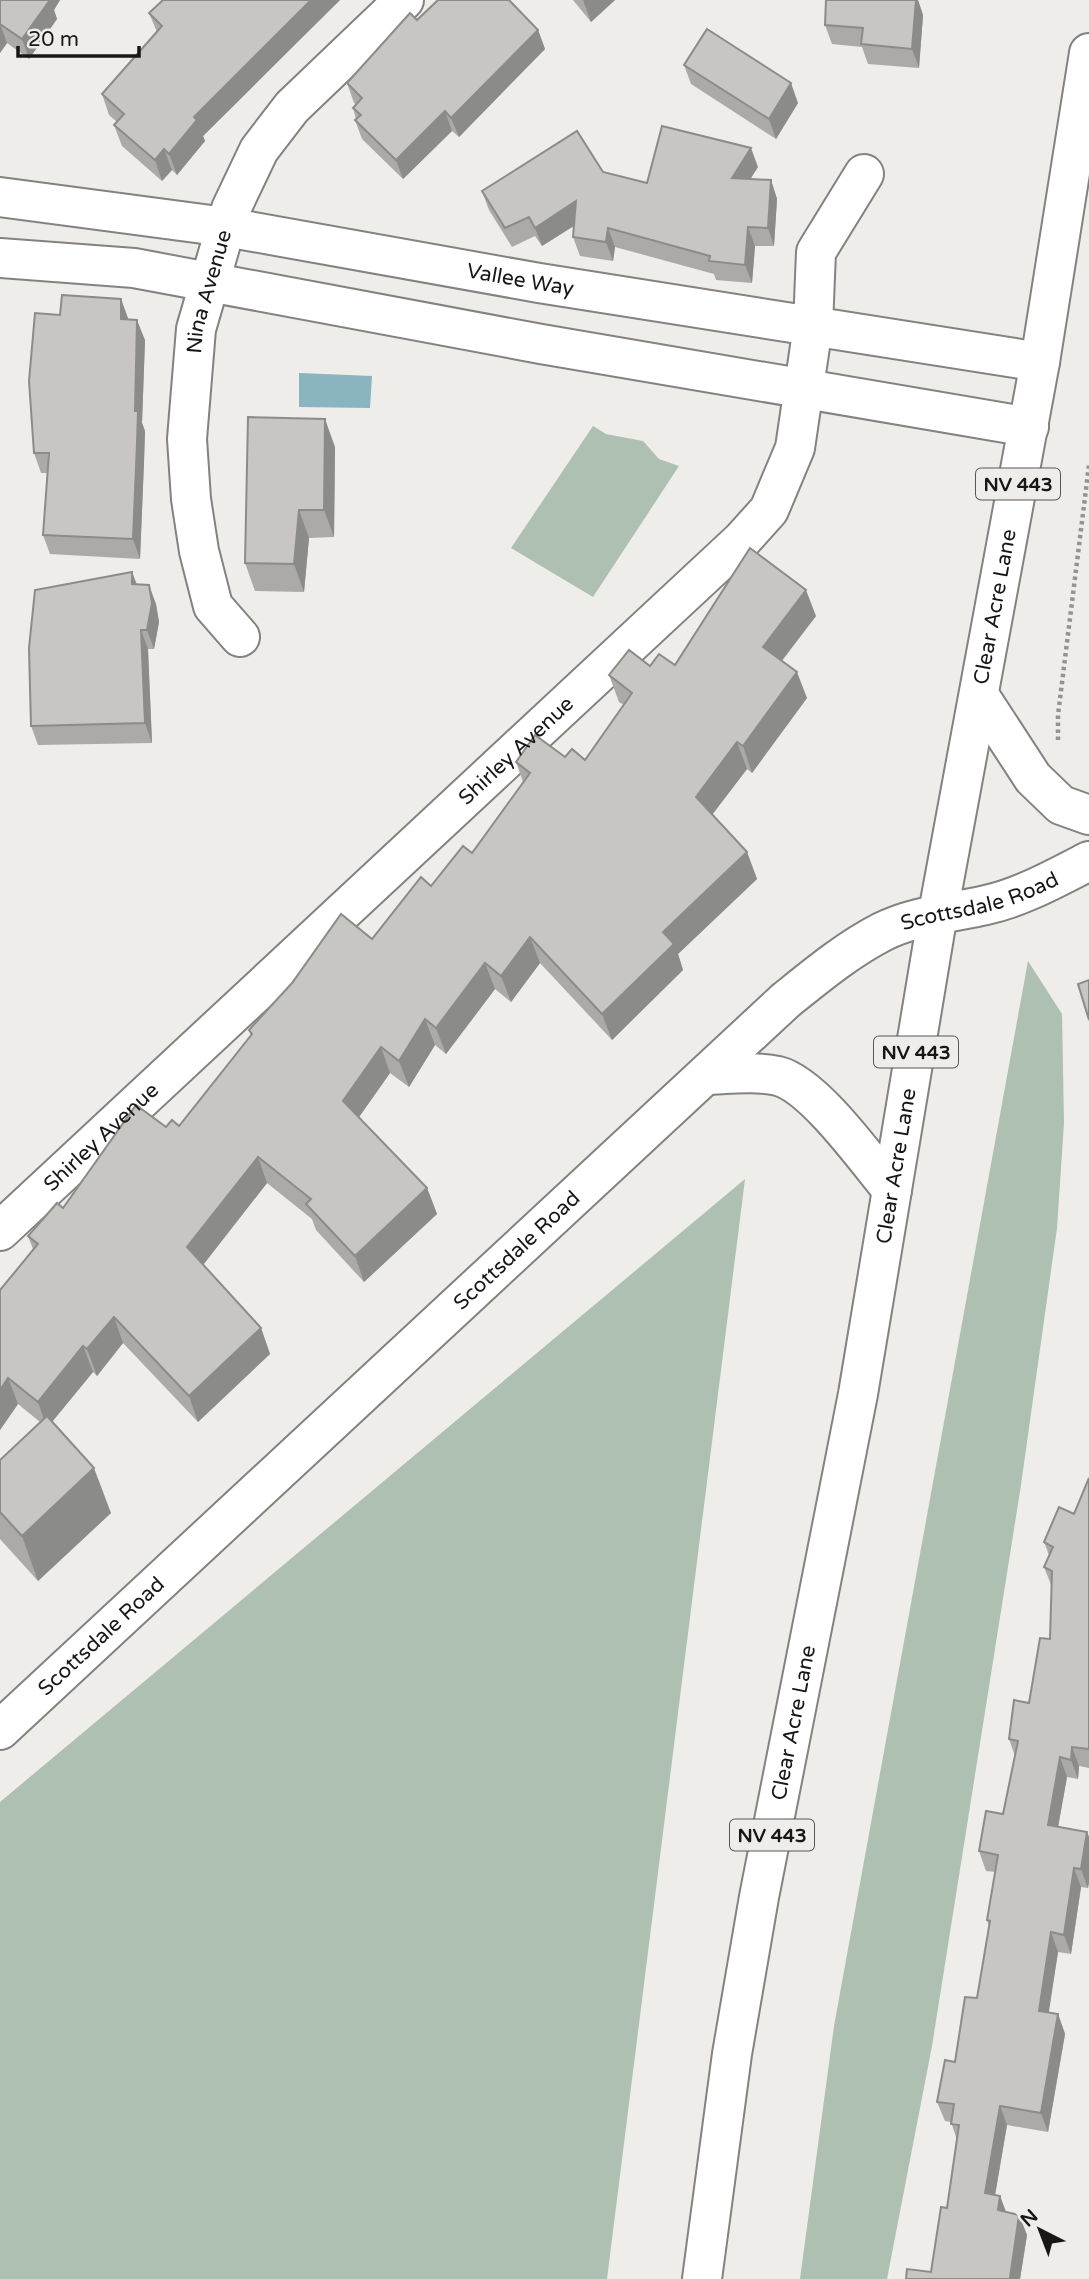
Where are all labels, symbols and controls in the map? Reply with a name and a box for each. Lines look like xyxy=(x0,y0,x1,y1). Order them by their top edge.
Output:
scale bar xyxy=(18,14,138,58)
text: 20 m xyxy=(28,27,79,52)
street label: Nina Avenue xyxy=(182,227,237,355)
street label: Vallee Way xyxy=(465,258,576,301)
road number: NV 443 xyxy=(976,468,1060,499)
street label: Clear Acre Lane xyxy=(969,527,1022,687)
street label: Shirley Avenue xyxy=(454,691,579,810)
street label: Scottsdale Road xyxy=(898,867,1063,936)
road number: NV 443 xyxy=(874,1036,958,1068)
street label: Shirley Avenue xyxy=(39,1078,164,1197)
street label: Clear Acre Lane xyxy=(871,1086,922,1246)
street label: Scottsdale Road xyxy=(449,1186,585,1315)
street label: Scottsdale Road xyxy=(33,1572,170,1701)
street label: Clear Acre Lane xyxy=(766,1643,821,1802)
road number: NV 443 xyxy=(730,1820,814,1851)
north arrow xyxy=(1005,2195,1075,2265)
text: N xyxy=(1016,2205,1042,2231)

